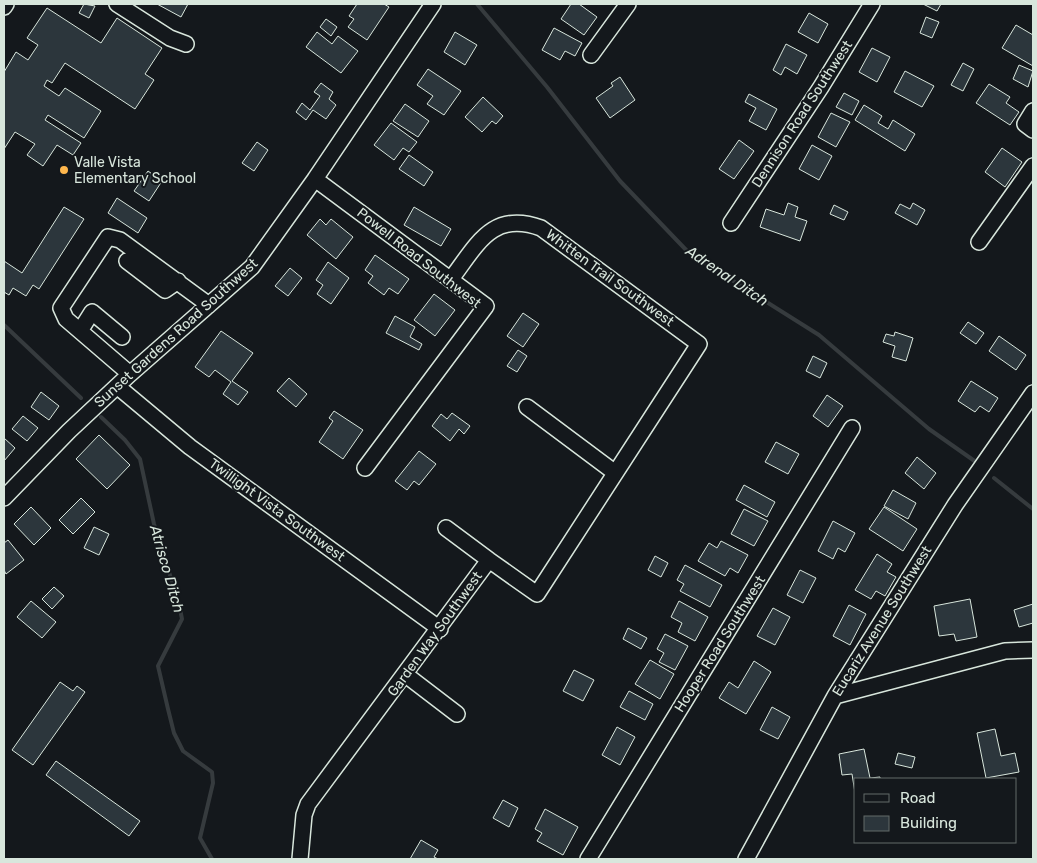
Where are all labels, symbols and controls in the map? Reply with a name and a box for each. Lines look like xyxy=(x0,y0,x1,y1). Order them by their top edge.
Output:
street label: Dennison Road Southwest xyxy=(748,37,856,191)
place label: Valle Vista Elementary School xyxy=(74,154,196,187)
marker: Valle Vista Elementary School xyxy=(58,164,70,176)
street label: Powell Road Southwest xyxy=(353,204,485,312)
street label: Whitten Trail Southwest xyxy=(543,226,678,330)
water label: Adrenal Ditch xyxy=(682,241,772,310)
street label: Sunset Gardens Road Southwest xyxy=(91,255,262,411)
street label: Twillight Vista Southwest xyxy=(206,455,349,565)
water label: Atrisco Ditch xyxy=(146,522,188,615)
street label: Eucariz Avenue Southwest xyxy=(829,542,936,699)
street label: Garden Way Southwest xyxy=(384,568,486,700)
street label: Hooper Road Southwest xyxy=(671,572,769,715)
legend xyxy=(854,778,1017,843)
text: Road xyxy=(900,789,936,807)
text: Building xyxy=(900,814,957,832)

